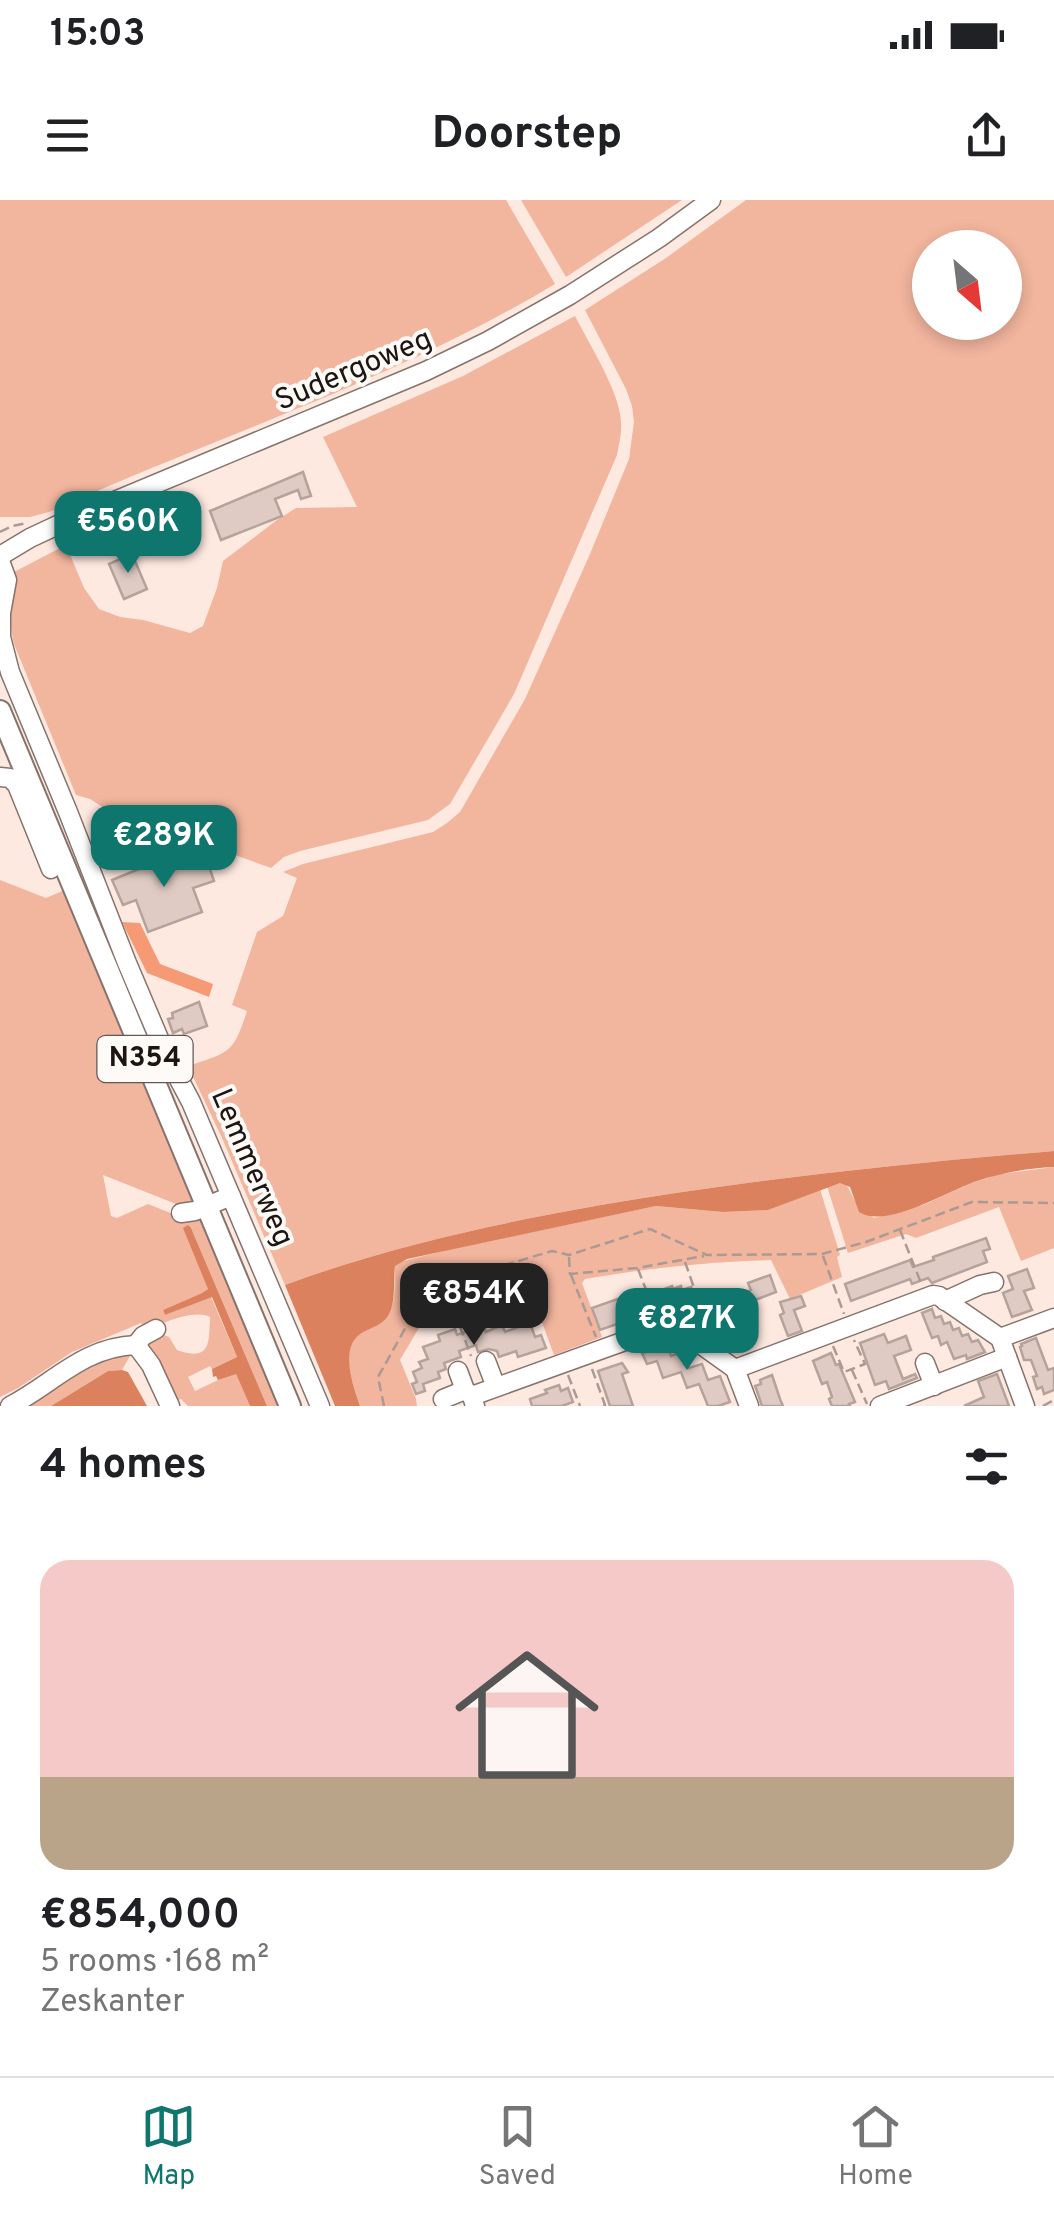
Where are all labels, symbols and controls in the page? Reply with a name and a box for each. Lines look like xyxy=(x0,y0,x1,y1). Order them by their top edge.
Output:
text: 15:03 xyxy=(50,11,145,60)
text: Doorstep xyxy=(432,107,622,164)
icon: menu xyxy=(40,108,95,163)
icon: share xyxy=(959,108,1014,163)
north arrow xyxy=(912,230,1022,340)
map controls xyxy=(912,230,1022,340)
street label: Sudergoweg xyxy=(270,321,438,421)
pin: €560K xyxy=(58,491,198,576)
text: €560K xyxy=(76,503,180,543)
pin: €289K xyxy=(94,805,234,890)
text: €289K xyxy=(113,817,215,857)
road number: N354 xyxy=(98,1036,192,1082)
street label: Lemmerweg xyxy=(201,1084,301,1252)
pin: €854K xyxy=(404,1263,544,1348)
text: €854K xyxy=(422,1275,526,1315)
pin: €827K xyxy=(617,1288,757,1373)
text: €827K xyxy=(638,1300,736,1340)
icon: filters xyxy=(959,1439,1014,1494)
text: 4 homes xyxy=(40,1440,207,1493)
icon: home xyxy=(437,1625,617,1805)
text: €854,000 xyxy=(40,1890,240,1943)
text: 5 rooms · 168 m² xyxy=(40,1943,269,1983)
text: Zeskanter xyxy=(40,1983,185,2023)
tab: Map xyxy=(141,2099,196,2195)
tab: Saved xyxy=(479,2099,556,2195)
tab: Home xyxy=(838,2099,913,2195)

